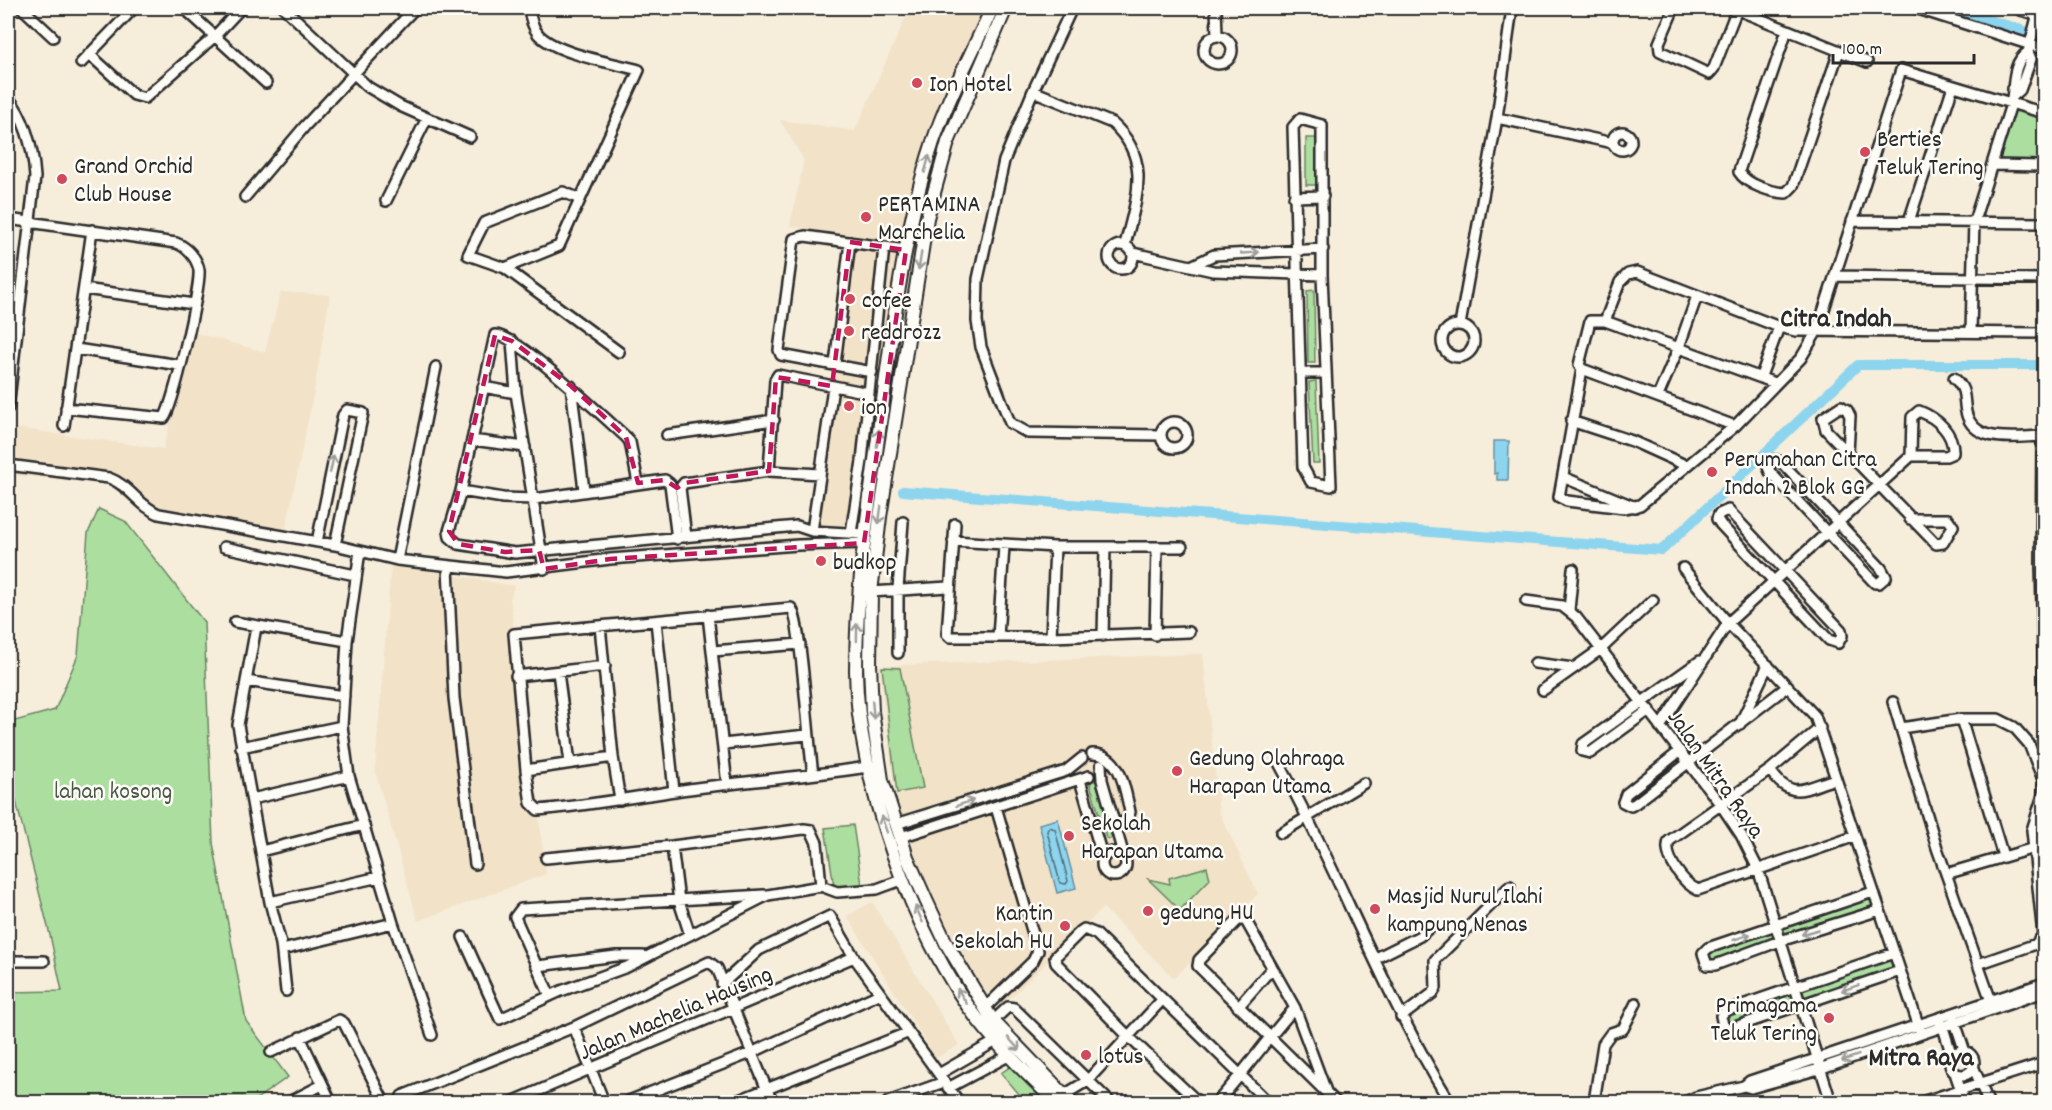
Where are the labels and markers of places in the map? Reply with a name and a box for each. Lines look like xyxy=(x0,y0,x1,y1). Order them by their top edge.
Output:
place label: Ion Hotel xyxy=(929,69,1012,103)
marker: Ion Hotel xyxy=(910,76,924,90)
place label: Berties Teluk Tering xyxy=(1877,124,1984,186)
marker: Berties Teluk Tering xyxy=(1858,145,1872,159)
place label: Grand Orchid Club House xyxy=(74,151,193,213)
marker: Grand Orchid Club House xyxy=(55,172,69,186)
place label: PERTAMINA Marchelia xyxy=(878,189,981,251)
marker: PERTAMINA Marchelia xyxy=(859,210,873,224)
place label: cofee xyxy=(862,285,912,319)
marker: cofee xyxy=(843,292,857,306)
place label: reddrozz xyxy=(861,317,941,351)
marker: reddrozz xyxy=(842,324,856,338)
place label: ion xyxy=(861,392,887,426)
marker: ion xyxy=(842,399,856,413)
place label: Perumahan Citra Indah 2 Blok GG xyxy=(1724,444,1877,506)
marker: Perumahan Citra Indah 2 Blok GG xyxy=(1705,465,1719,479)
place label: budkop xyxy=(833,547,897,581)
marker: budkop xyxy=(814,554,828,568)
place label: Gedung Olahraga Harapan Utama xyxy=(1189,743,1345,805)
marker: Gedung Olahraga Harapan Utama xyxy=(1170,764,1184,778)
place label: Sekolah Harapan Utama xyxy=(1081,808,1224,870)
marker: Sekolah Harapan Utama xyxy=(1062,829,1076,843)
place label: Masjid Nurul Ilahi kampung Nenas xyxy=(1387,881,1542,943)
place label: gedung HU xyxy=(1160,897,1254,931)
place label: Kantin Sekolah HU xyxy=(954,898,1053,960)
marker: Masjid Nurul Ilahi kampung Nenas xyxy=(1368,902,1382,916)
marker: gedung HU xyxy=(1141,904,1155,918)
marker: Kantin Sekolah HU xyxy=(1058,919,1072,933)
place label: Primagama Teluk Tering xyxy=(1710,990,1818,1052)
marker: Primagama Teluk Tering xyxy=(1822,1011,1836,1025)
place label: lotus xyxy=(1098,1041,1144,1075)
marker: lotus xyxy=(1079,1048,1093,1062)

